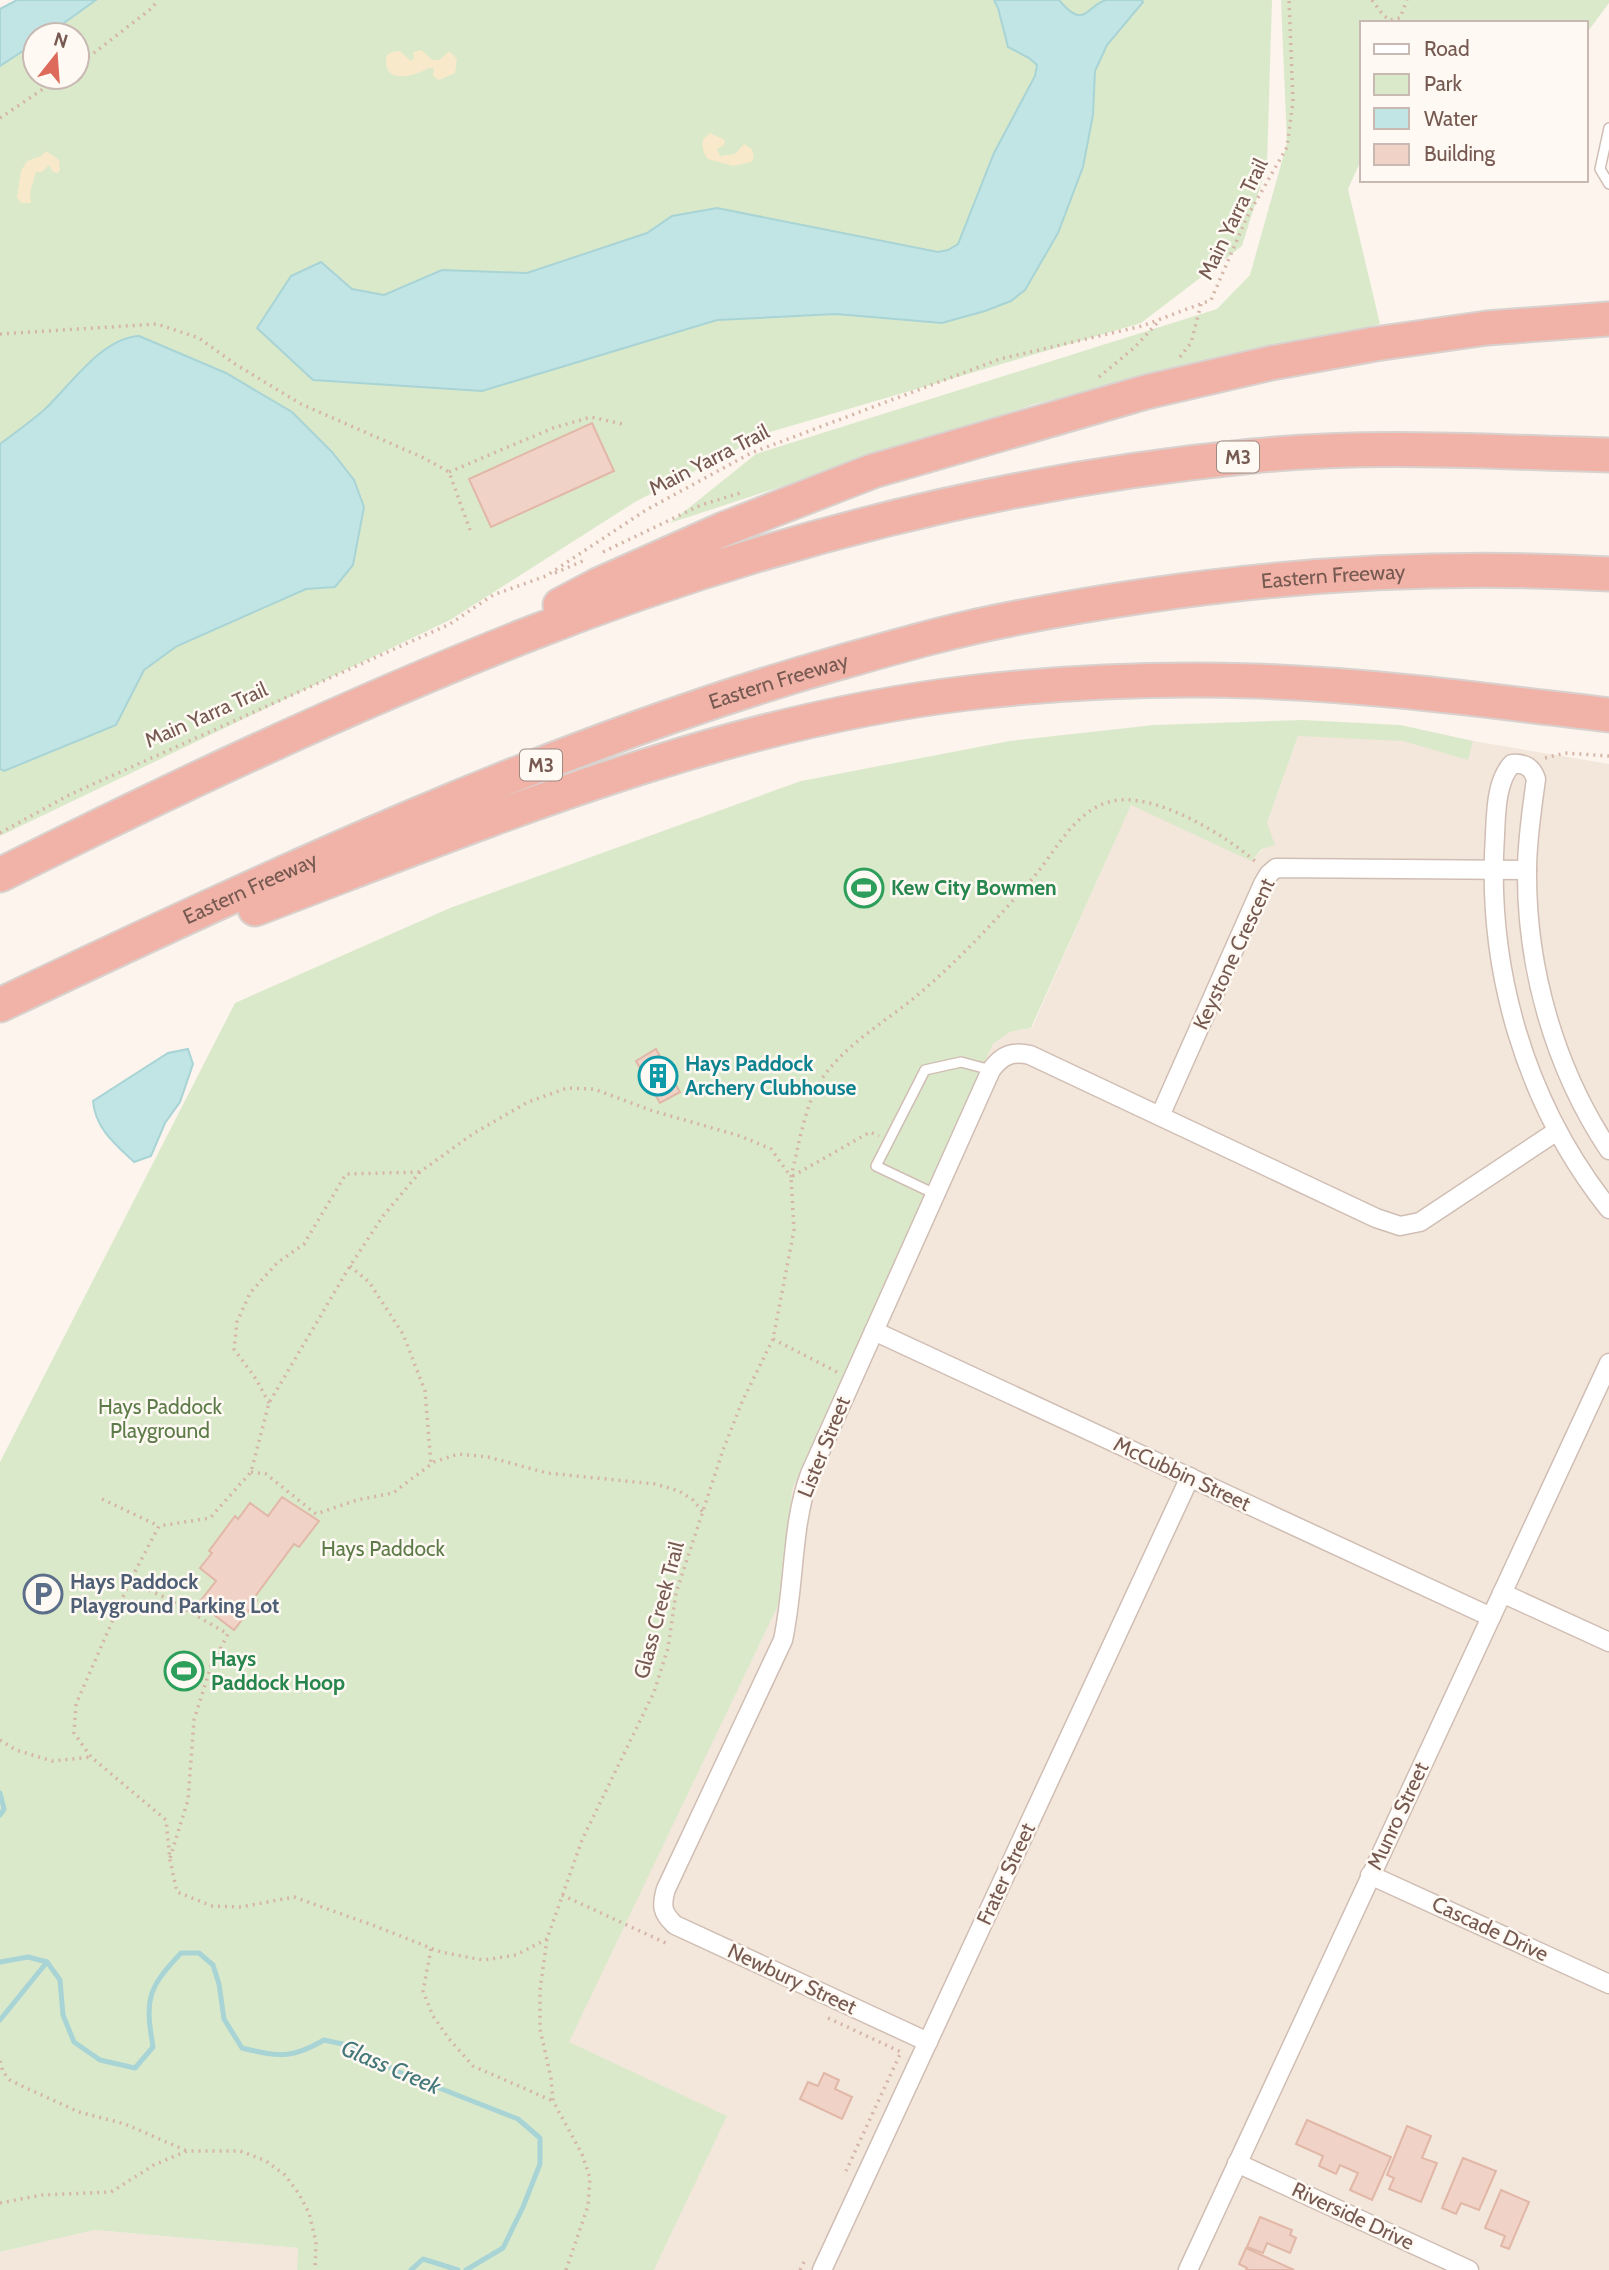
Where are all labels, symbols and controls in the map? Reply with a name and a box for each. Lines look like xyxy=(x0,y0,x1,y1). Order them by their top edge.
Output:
north arrow xyxy=(21,21,91,91)
legend xyxy=(1360,21,1588,182)
text: N xyxy=(51,27,71,53)
text: Road xyxy=(1424,36,1470,61)
text: Park xyxy=(1424,71,1462,96)
text: Water xyxy=(1424,106,1478,131)
text: Building xyxy=(1424,141,1496,166)
street label: Main Yarra Trail xyxy=(1192,154,1273,283)
street label: Main Yarra Trail xyxy=(644,418,773,501)
road number: M3 xyxy=(1217,442,1259,472)
street label: Eastern Freeway xyxy=(1260,559,1406,594)
street label: Eastern Freeway xyxy=(705,648,851,714)
street label: Main Yarra Trail xyxy=(141,676,271,753)
road number: M3 xyxy=(520,750,562,780)
street label: Eastern Freeway xyxy=(179,847,321,929)
sports icon: Kew City Bowmen xyxy=(843,867,885,909)
street label: Keystone Crescent xyxy=(1188,874,1280,1033)
place label: Kew City Bowmen xyxy=(891,875,1057,900)
place label: Hays Paddock Archery Clubhouse xyxy=(685,1051,857,1100)
building icon: Hays Paddock Archery Clubhouse xyxy=(637,1055,679,1097)
street label: Lister Street xyxy=(792,1393,855,1501)
park label: Hays Paddock Playground xyxy=(98,1394,222,1443)
street label: McCubbin Street xyxy=(1110,1431,1255,1516)
park label: Hays Paddock xyxy=(321,1536,445,1561)
street label: Glass Creek Trail xyxy=(628,1538,689,1681)
place label: Hays Paddock Playground Parking Lot xyxy=(70,1569,279,1618)
parking icon: Hays Paddock Playground Parking Lot xyxy=(22,1573,64,1615)
place label: Hays Paddock Hoop xyxy=(211,1646,345,1695)
sports icon: Hays Paddock Hoop xyxy=(163,1650,205,1692)
street label: Munro Street xyxy=(1362,1758,1433,1874)
street label: Frater Street xyxy=(971,1819,1040,1929)
street label: Cascade Drive xyxy=(1428,1891,1553,1967)
street label: Newbury Street xyxy=(724,1938,861,2019)
water label: Glass Creek xyxy=(337,2034,446,2101)
street label: Riverside Drive xyxy=(1288,2176,1418,2255)

